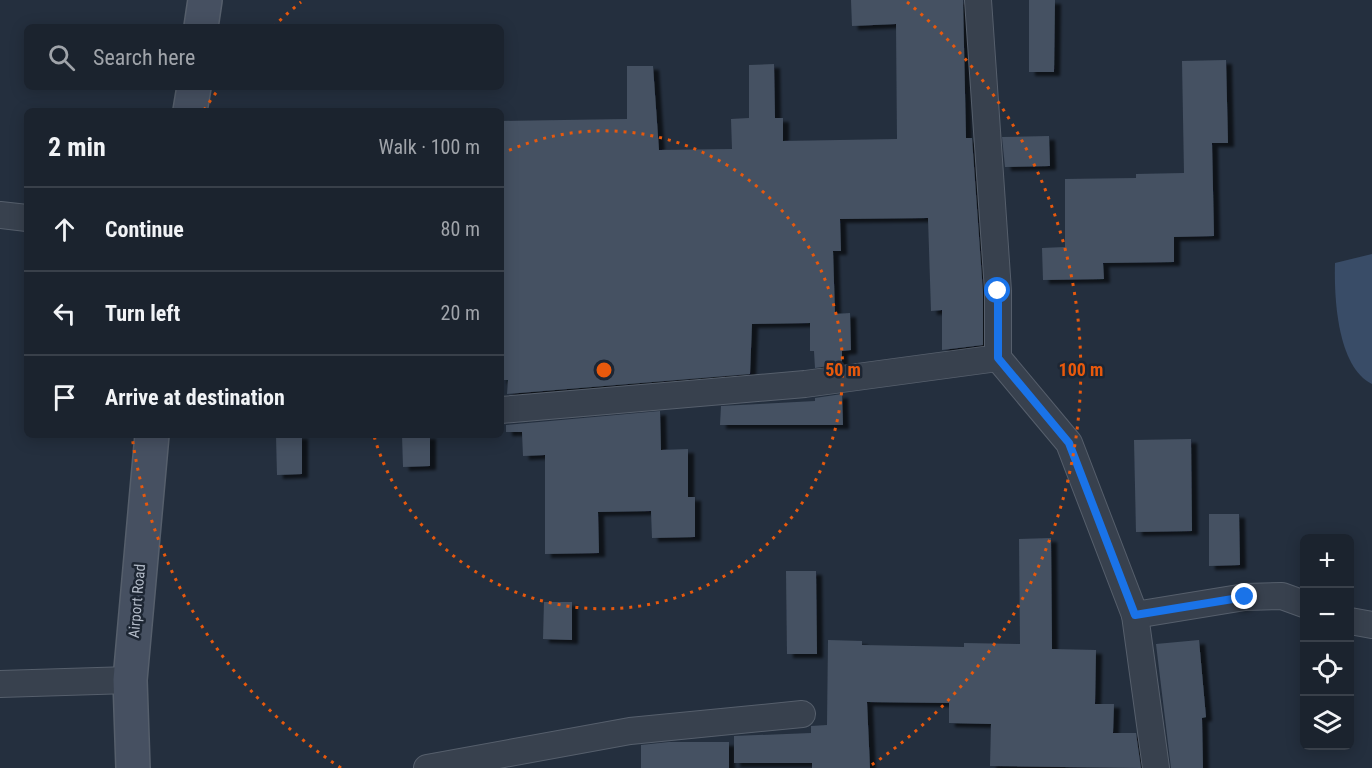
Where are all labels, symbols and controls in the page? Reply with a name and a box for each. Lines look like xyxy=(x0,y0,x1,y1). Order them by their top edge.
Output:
search box xyxy=(24,24,504,90)
icon: search xyxy=(45,41,78,74)
text: Search here xyxy=(93,45,195,70)
text: 2 min xyxy=(48,132,106,162)
text: Walk · 100 m xyxy=(379,135,480,159)
icon: ahead xyxy=(48,213,81,246)
text: Continue xyxy=(105,217,184,242)
text: 80 m xyxy=(441,217,480,241)
route start xyxy=(984,277,1010,303)
icon: left xyxy=(48,297,81,330)
text: Turn left xyxy=(105,301,180,326)
text: 20 m xyxy=(441,301,480,325)
text: 50 m xyxy=(825,359,861,380)
text: 100 m xyxy=(1059,359,1103,380)
centre of rings xyxy=(594,360,614,380)
icon: arrive xyxy=(48,381,81,414)
text: Arrive at destination xyxy=(105,385,285,410)
map controls xyxy=(1300,534,1354,750)
button: + xyxy=(1300,534,1354,588)
street label: Airport Road xyxy=(125,563,149,639)
route end xyxy=(1231,583,1257,609)
button: − xyxy=(1300,588,1354,642)
button: locate xyxy=(1300,642,1354,696)
button: layers xyxy=(1300,696,1354,750)

